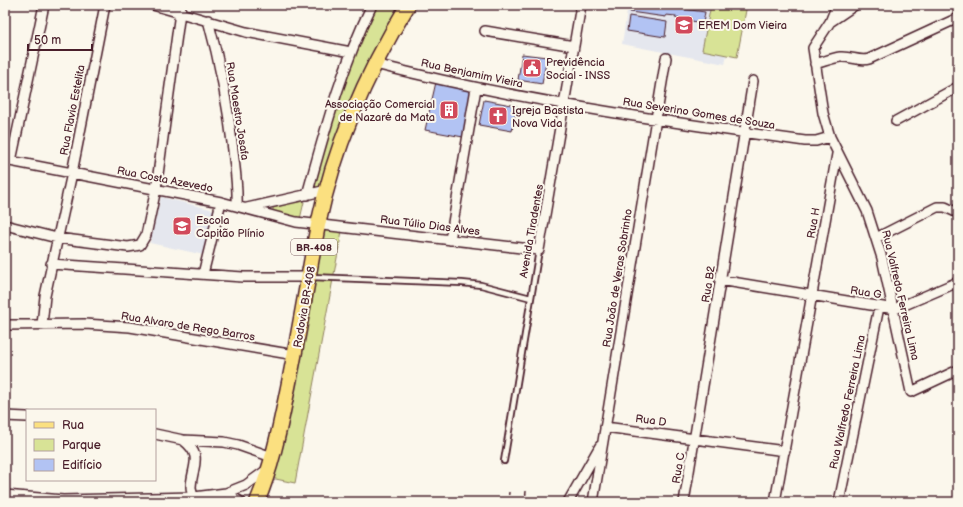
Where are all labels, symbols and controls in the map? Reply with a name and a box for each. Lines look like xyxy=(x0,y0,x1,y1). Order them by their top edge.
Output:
school or university icon: EREM Dom Vieira xyxy=(673,14,695,36)
place label: EREM Dom Vieira xyxy=(698,19,787,32)
scale bar xyxy=(28,26,92,52)
text: 50 m xyxy=(34,33,61,48)
street label: Rua Benjamim Vieira xyxy=(420,56,524,91)
place label: Previdência Social - INSS xyxy=(546,56,610,82)
public building icon: Previdência Social - INSS xyxy=(521,57,543,79)
street label: Rua Maestro Josafa xyxy=(223,61,252,161)
street label: Rua Flavio Estelita xyxy=(57,64,88,156)
street label: Rua Severino Gomes de Souza xyxy=(622,95,776,132)
place label: Associação Comercial de Nazaré da Mata xyxy=(325,98,435,124)
building icon: Associação Comercial de Nazaré da Mata xyxy=(438,99,460,121)
place label: Igreja Bastista Nova Vida xyxy=(512,104,584,130)
church icon: Igreja Bastista Nova Vida xyxy=(487,105,509,127)
street label: Rua Costa Azevedo xyxy=(116,164,214,195)
street label: Avenida Tiradentes xyxy=(517,183,546,279)
street label: Rua H xyxy=(804,207,823,240)
street label: Rua João de Veras Sobrinho xyxy=(600,208,635,348)
street label: Rua Túlio Dias Alves xyxy=(379,213,481,238)
place label: Escola Capitão Plínio xyxy=(196,214,265,240)
school or university icon: Escola Capitão Plínio xyxy=(171,215,193,237)
street label: Rua Valfredo Ferreira Lima xyxy=(879,229,922,362)
road number: BR-408 xyxy=(291,239,337,255)
street label: Rua B2 xyxy=(699,264,718,303)
street label: Rodovia BR-408 xyxy=(291,265,318,349)
street label: Rua G xyxy=(849,284,882,301)
street label: Rua Alvaro de Rego Barros xyxy=(120,309,256,344)
street label: Rua Walfredo Ferreira Lima xyxy=(827,334,868,470)
legend xyxy=(26,409,156,481)
street label: Rua D xyxy=(635,412,667,429)
text: Rua xyxy=(62,418,84,433)
text: Parque xyxy=(62,438,101,453)
street label: Rua C xyxy=(670,452,687,484)
text: Edifício xyxy=(62,458,102,473)

